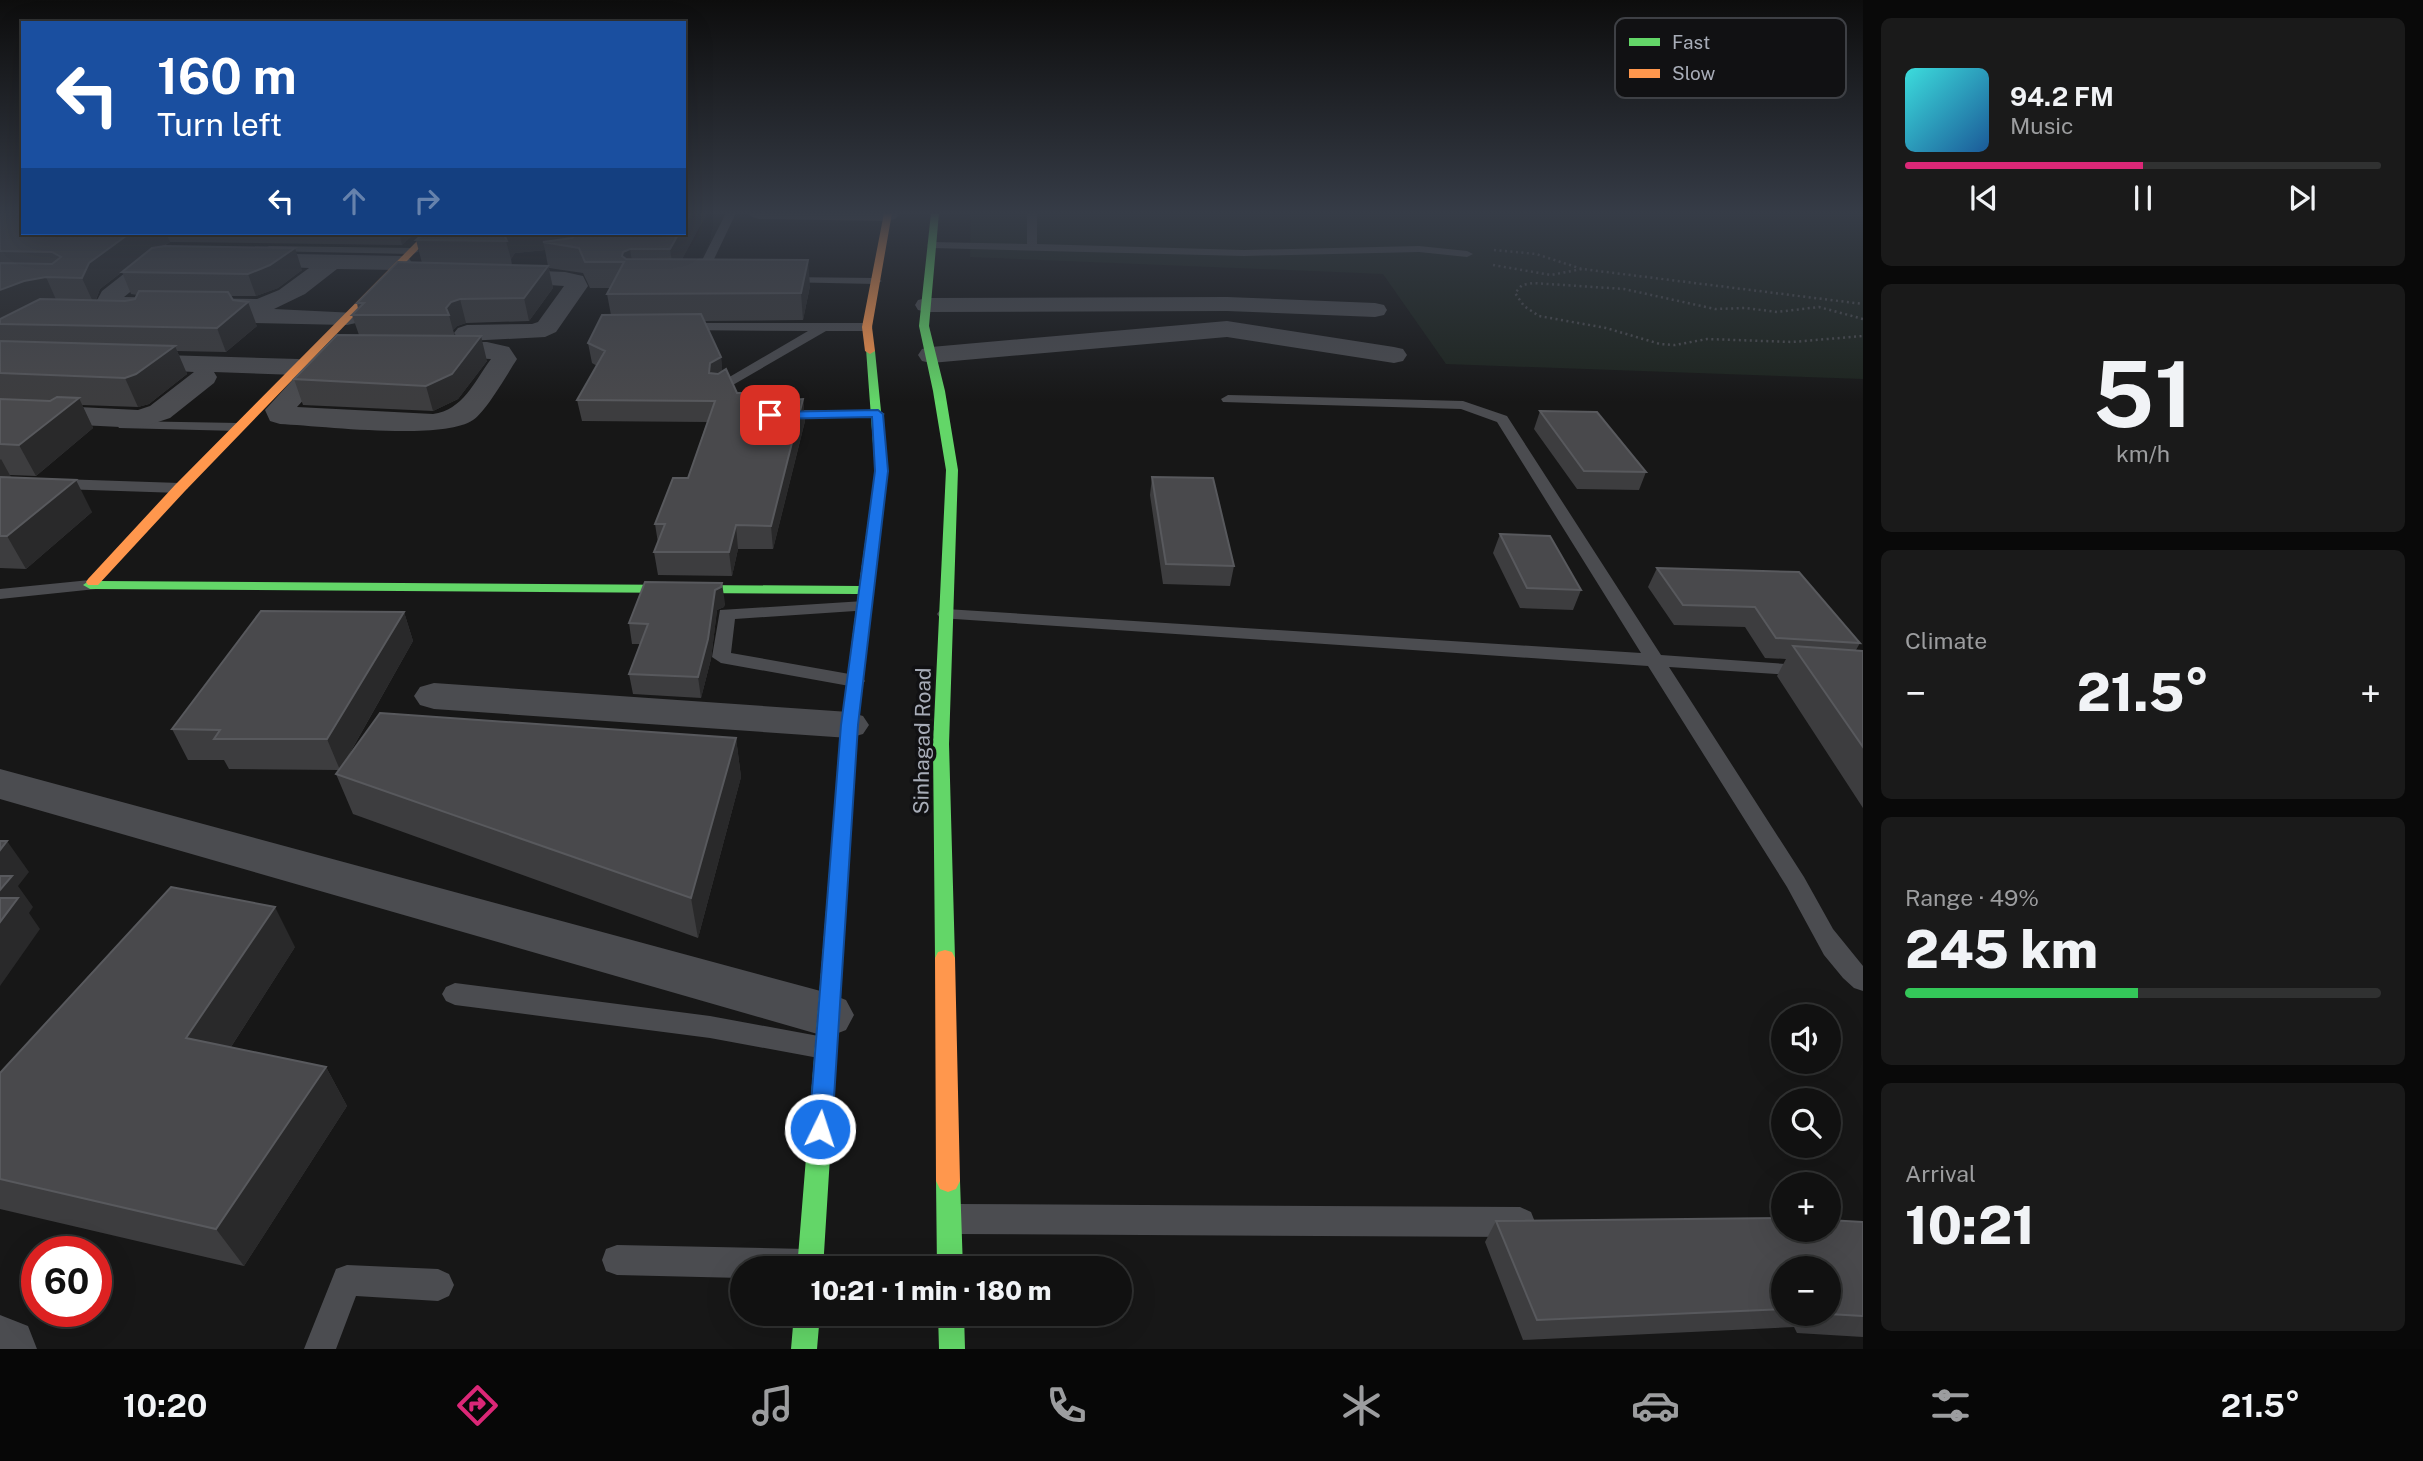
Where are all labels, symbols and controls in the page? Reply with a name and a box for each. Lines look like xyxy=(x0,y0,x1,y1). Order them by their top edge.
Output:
legend xyxy=(1615,18,1846,98)
text: Fast xyxy=(1672,31,1710,53)
text: 160 m xyxy=(157,47,297,105)
icon: left xyxy=(42,49,133,140)
text: Slow xyxy=(1672,62,1716,84)
text: 94.2 FM xyxy=(2010,81,2114,112)
text: Turn left xyxy=(157,106,282,143)
text: Music xyxy=(2010,112,2074,139)
icon: previous xyxy=(1965,179,2003,217)
icon: pause xyxy=(2124,179,2162,217)
icon: next xyxy=(2283,179,2321,217)
icon: left xyxy=(262,182,300,220)
icon: ahead xyxy=(335,182,373,220)
icon: right xyxy=(408,182,446,220)
text: 51 xyxy=(2093,341,2193,447)
pin xyxy=(740,385,800,445)
icon: arrive xyxy=(751,396,789,434)
text: km/h xyxy=(2116,440,2170,467)
text: Climate xyxy=(1905,627,1987,654)
text: 21.5° xyxy=(2077,662,2209,723)
street label: Sinhagad Road xyxy=(908,667,936,815)
text: − xyxy=(1905,671,1926,716)
text: + xyxy=(2360,671,2381,716)
text: Range · 49% xyxy=(1905,884,2039,911)
text: 245 km xyxy=(1905,919,2098,980)
map controls xyxy=(1771,1004,1841,1326)
button: sound xyxy=(1771,1004,1841,1074)
button: search xyxy=(1771,1088,1841,1158)
position arrow xyxy=(783,1092,857,1166)
text: Arrival xyxy=(1905,1160,1976,1187)
button: + xyxy=(1771,1172,1841,1242)
text: 10:21 xyxy=(1905,1195,2035,1256)
speed limit sign: 60 xyxy=(21,1236,112,1327)
button: − xyxy=(1771,1256,1841,1326)
text: 10:21 · 1 min · 180 m xyxy=(811,1275,1051,1306)
icon: directions xyxy=(453,1381,502,1430)
icon: music xyxy=(748,1381,797,1430)
icon: phone xyxy=(1042,1381,1091,1430)
icon: climate xyxy=(1337,1381,1386,1430)
icon: car xyxy=(1631,1381,1680,1430)
icon: filters xyxy=(1926,1381,1975,1430)
text: 10:20 xyxy=(123,1387,207,1424)
text: 21.5° xyxy=(2221,1387,2300,1424)

